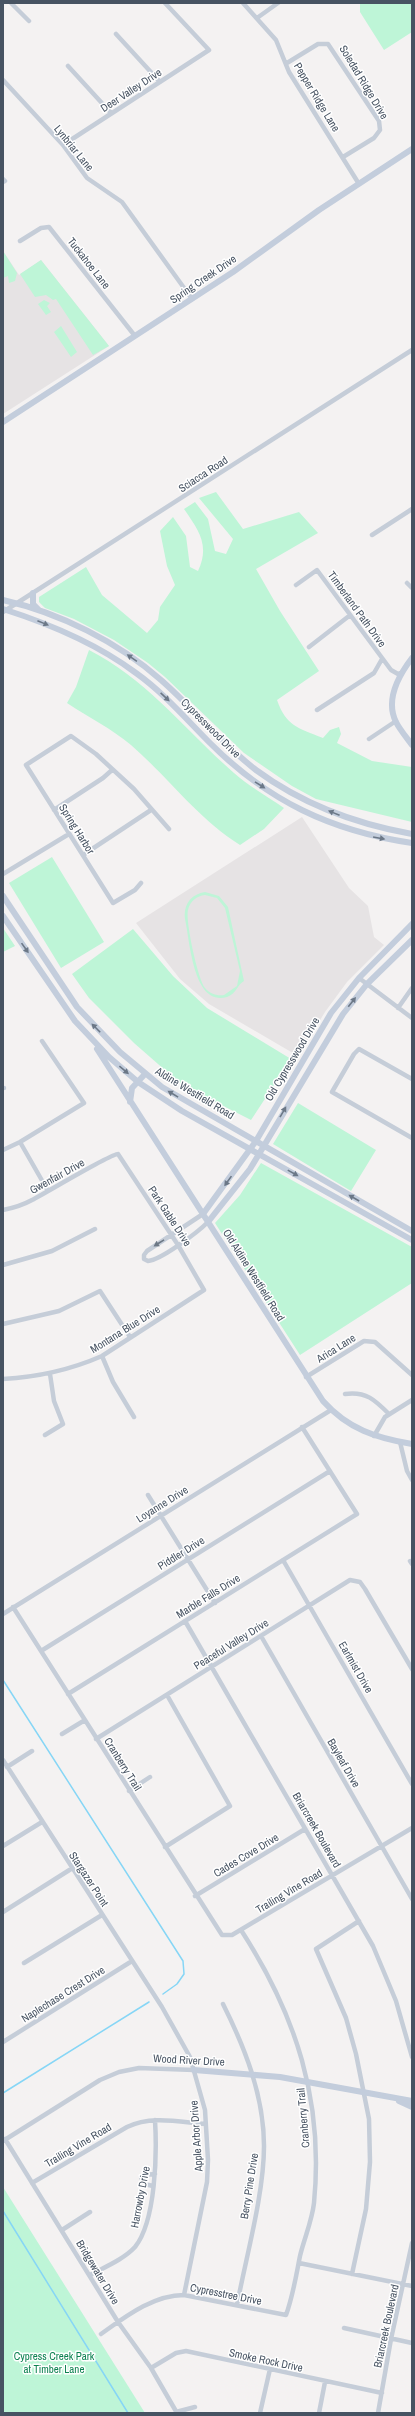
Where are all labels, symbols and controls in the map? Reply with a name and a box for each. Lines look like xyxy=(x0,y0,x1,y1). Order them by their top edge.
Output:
street label: Soledad Ridge Drive xyxy=(336,43,392,121)
street label: Pepper Ridge Lane xyxy=(291,60,343,134)
street label: Deer Valley Drive xyxy=(98,65,164,115)
street label: Lynbriar Lane xyxy=(51,122,97,174)
street label: Tuckahoe Lane xyxy=(65,234,113,292)
street label: Spring Creek Drive xyxy=(167,252,239,306)
street label: Sciacca Road xyxy=(176,453,230,495)
street label: Timberland Path Drive xyxy=(325,568,389,650)
one-way arrow xyxy=(37,620,48,626)
one-way arrow xyxy=(127,654,138,662)
one-way arrow xyxy=(160,692,170,702)
street label: Cypresswood Drive xyxy=(178,695,244,761)
one-way arrow xyxy=(254,782,266,789)
street label: Spring Harbor xyxy=(56,801,98,857)
one-way arrow xyxy=(328,809,340,815)
one-way arrow xyxy=(372,835,385,841)
one-way arrow xyxy=(21,943,29,953)
one-way arrow xyxy=(348,996,357,1007)
street label: Old Cypresswood Drive xyxy=(261,1015,323,1103)
one-way arrow xyxy=(91,1023,101,1033)
street label: Aldine Westfield Road xyxy=(152,1063,237,1122)
one-way arrow xyxy=(118,1066,129,1075)
one-way arrow xyxy=(167,1090,179,1097)
one-way arrow xyxy=(280,1106,287,1118)
street label: Gwenfair Drive xyxy=(27,1155,87,1197)
one-way arrow xyxy=(287,1170,299,1177)
one-way arrow xyxy=(224,1176,232,1186)
street label: Park Gable Drive xyxy=(145,1183,195,1249)
one-way arrow xyxy=(348,1194,360,1201)
street label: Old Aldine Westfield Road xyxy=(220,1226,288,1324)
one-way arrow xyxy=(153,1240,165,1247)
street label: Montana Blue Drive xyxy=(87,1302,163,1356)
street label: Arica Lane xyxy=(313,1331,358,1366)
street label: Loyanne Drive xyxy=(133,1483,191,1525)
street label: Piddler Drive xyxy=(155,1533,207,1573)
street label: Marble Falls Drive xyxy=(173,1571,243,1621)
street label: Peaceful Valley Drive xyxy=(191,1615,271,1673)
street label: Earlmist Drive xyxy=(336,1639,376,1695)
street label: Cranberry Trail xyxy=(101,1735,145,1793)
street label: Bayleaf Drive xyxy=(324,1736,364,1790)
street label: Briarcreek Boulevard xyxy=(290,1790,344,1870)
street label: Cades Cove Drive xyxy=(211,1830,281,1880)
street label: Stargazer Point xyxy=(66,1849,112,1910)
street label: Trailing Vine Road xyxy=(253,1866,325,1916)
street label: Naplechase Crest Drive xyxy=(19,1963,107,2025)
street label: Wood River Drive xyxy=(153,2051,225,2069)
street label: Cranberry Trail xyxy=(293,2087,313,2149)
street label: Apple Arbor Drive xyxy=(187,2100,206,2173)
street label: Trailing Vine Road xyxy=(42,2120,114,2170)
street label: Berry Pine Drive xyxy=(237,2152,261,2220)
street label: Harrowby Drive xyxy=(127,2165,153,2229)
street label: Bridgewater Drive xyxy=(73,2237,123,2307)
street label: Cypresstree Drive xyxy=(189,2280,263,2308)
street label: Briarcreek Boulevard xyxy=(370,2283,402,2369)
street label: Smoke Rock Drive xyxy=(228,2345,304,2375)
park label: Cypress Creek Park at Timber Lane xyxy=(14,2349,95,2376)

